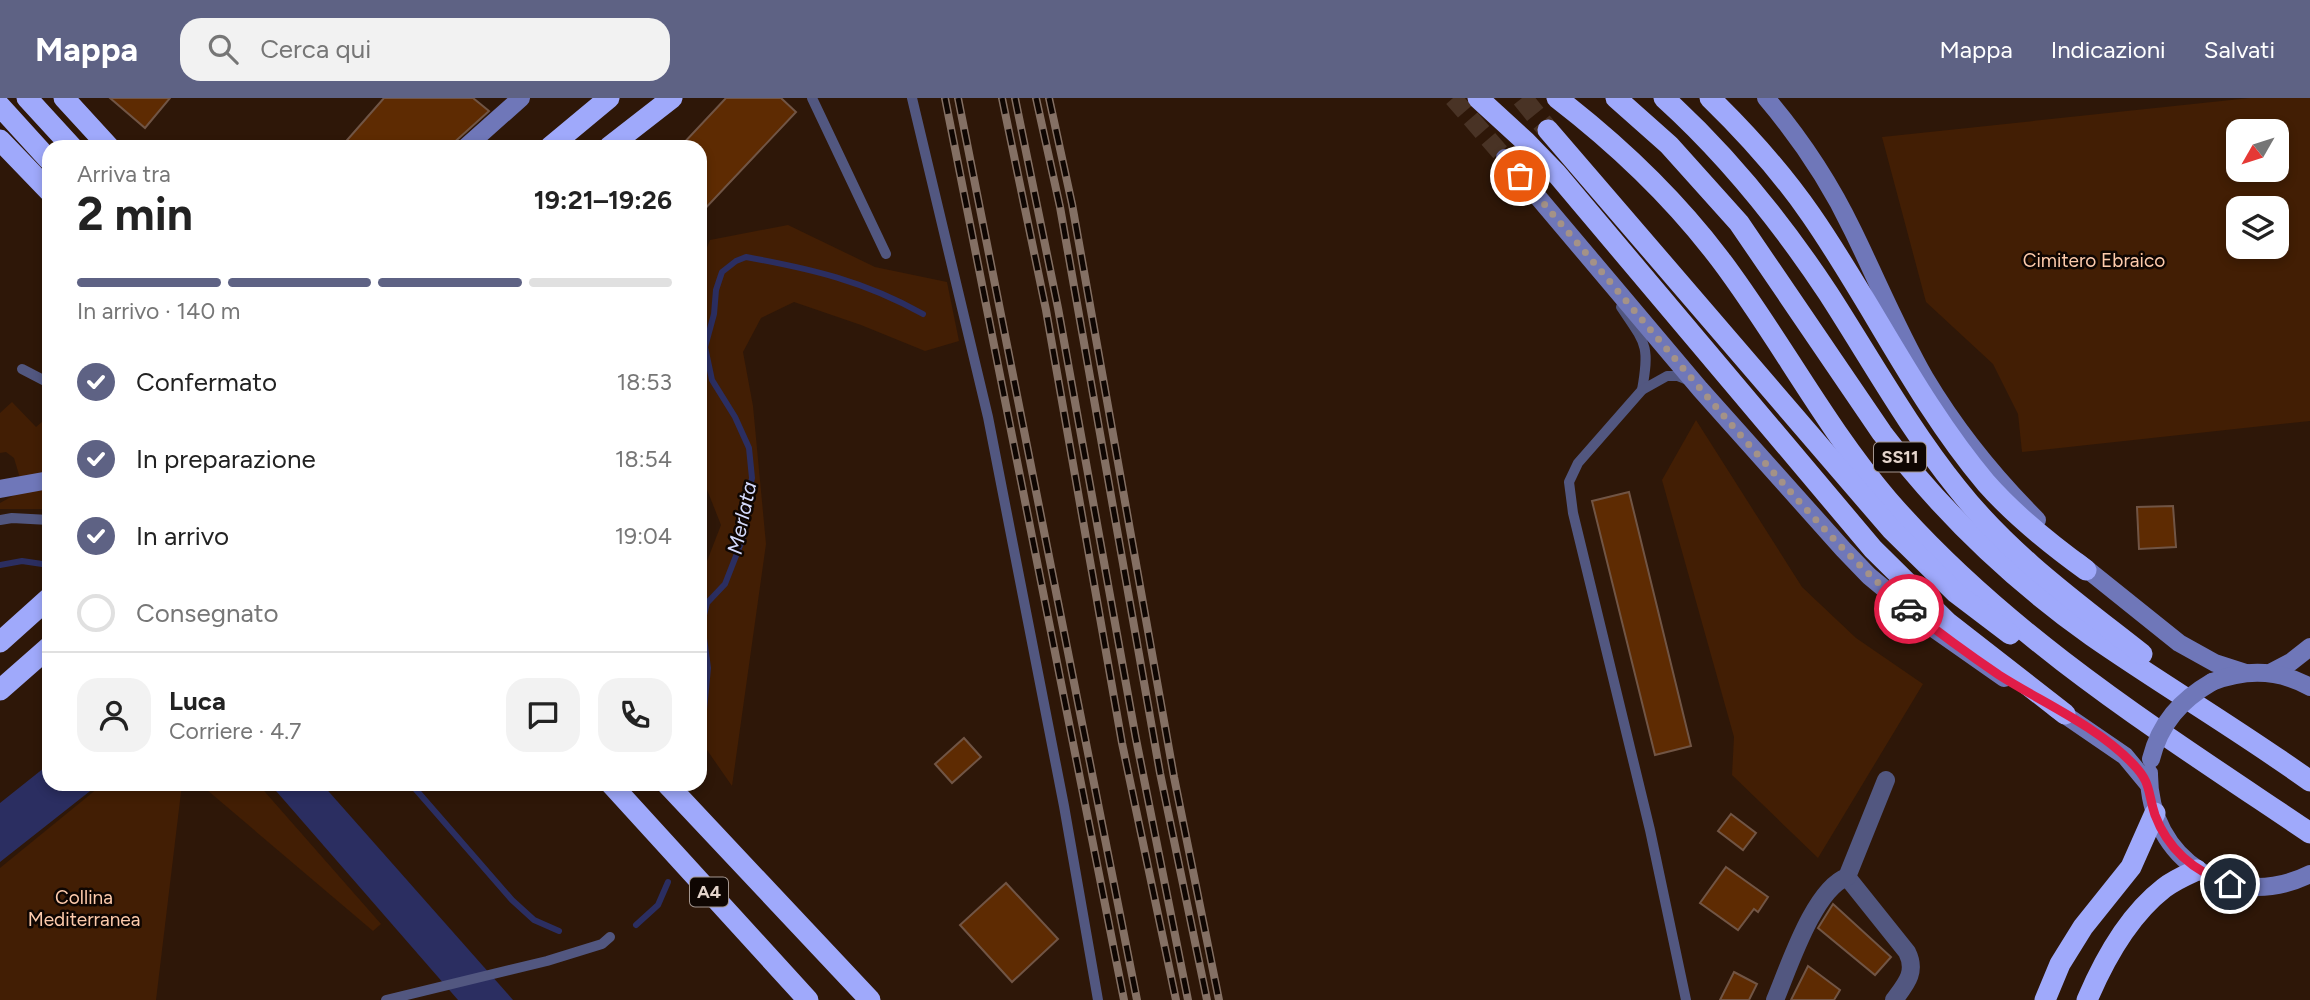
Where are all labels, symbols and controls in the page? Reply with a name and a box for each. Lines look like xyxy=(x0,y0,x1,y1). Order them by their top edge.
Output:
search box xyxy=(180,18,670,81)
text: Mappa xyxy=(35,30,138,69)
icon: search xyxy=(204,30,242,68)
text: Cerca qui xyxy=(260,33,371,65)
text: Mappa xyxy=(1940,35,2013,64)
text: Indicazioni xyxy=(2051,35,2166,64)
text: Salvati xyxy=(2204,35,2275,64)
north arrow xyxy=(2226,119,2289,182)
map controls xyxy=(2226,119,2289,259)
pin xyxy=(1490,146,1550,206)
icon: bag xyxy=(1501,157,1539,195)
text: Arriva tra xyxy=(77,160,171,188)
text: 19:21–19:26 xyxy=(534,184,672,216)
text: 2 min xyxy=(77,186,193,242)
button: layers xyxy=(2226,196,2289,259)
park label: Cimitero Ebraico xyxy=(2023,249,2165,272)
text: In arrivo · 140 m xyxy=(77,297,240,325)
icon: check xyxy=(77,363,115,401)
text: Confermato xyxy=(136,366,277,398)
text: 18:53 xyxy=(617,368,672,396)
icon: check xyxy=(77,440,115,478)
road number: SS11 xyxy=(1874,442,1926,472)
text: In preparazione xyxy=(136,443,316,475)
text: 18:54 xyxy=(615,445,672,473)
water label: Merlata xyxy=(722,479,761,557)
icon: check xyxy=(77,517,115,555)
text: In arrivo xyxy=(136,520,229,552)
text: 19:04 xyxy=(615,522,672,550)
courier xyxy=(1874,574,1944,644)
icon: car xyxy=(1890,590,1928,628)
text: Consegnato xyxy=(136,597,279,629)
button: person xyxy=(77,678,151,752)
button: chat xyxy=(506,678,580,752)
button: phone xyxy=(598,678,672,752)
text: Luca xyxy=(169,685,226,717)
text: Corriere · 4.7 xyxy=(169,717,301,745)
pin xyxy=(2200,854,2260,914)
icon: home xyxy=(2211,865,2249,903)
road number: A4 xyxy=(690,878,728,906)
park label: Collina Mediterranea xyxy=(28,886,140,931)

